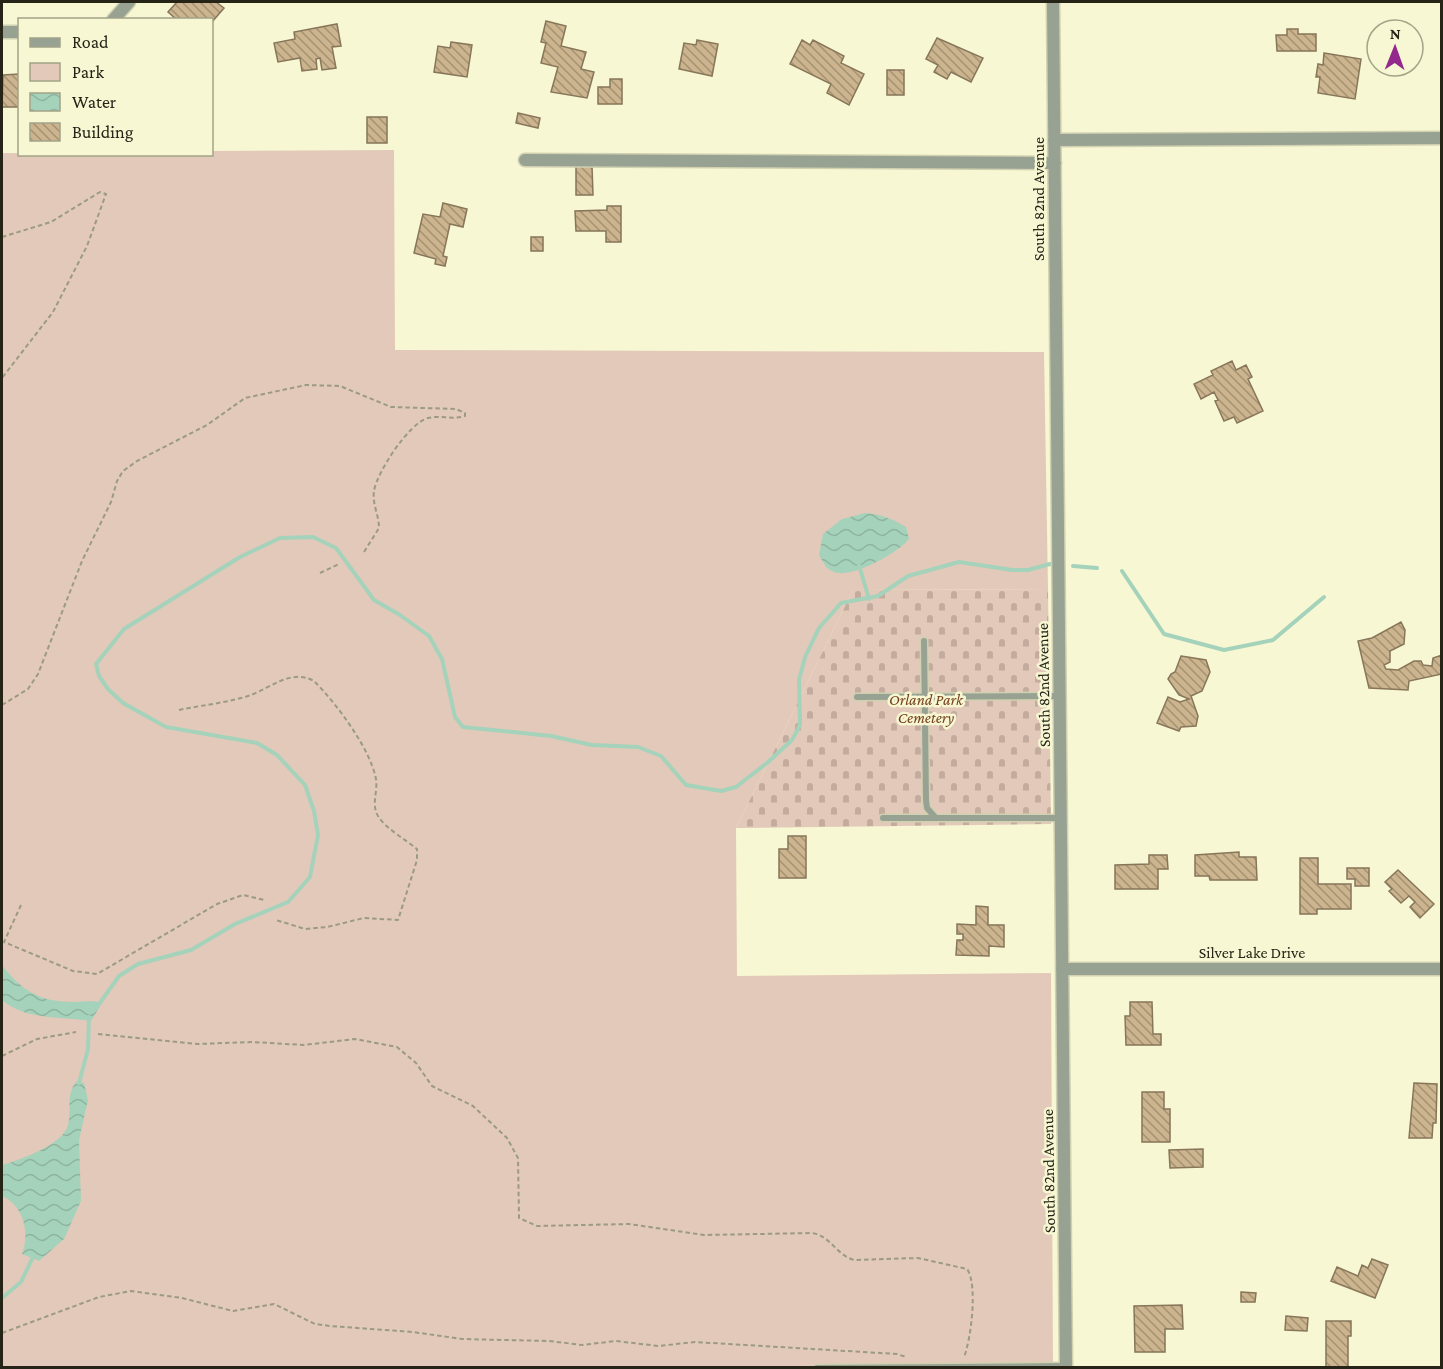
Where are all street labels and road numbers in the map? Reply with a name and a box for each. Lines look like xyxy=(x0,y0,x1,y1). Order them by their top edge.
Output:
street label: South 82nd Avenue xyxy=(1030,137,1047,261)
street label: South 82nd Avenue xyxy=(1034,623,1053,747)
street label: Silver Lake Drive xyxy=(1199,944,1305,961)
street label: South 82nd Avenue xyxy=(1039,1109,1058,1233)

